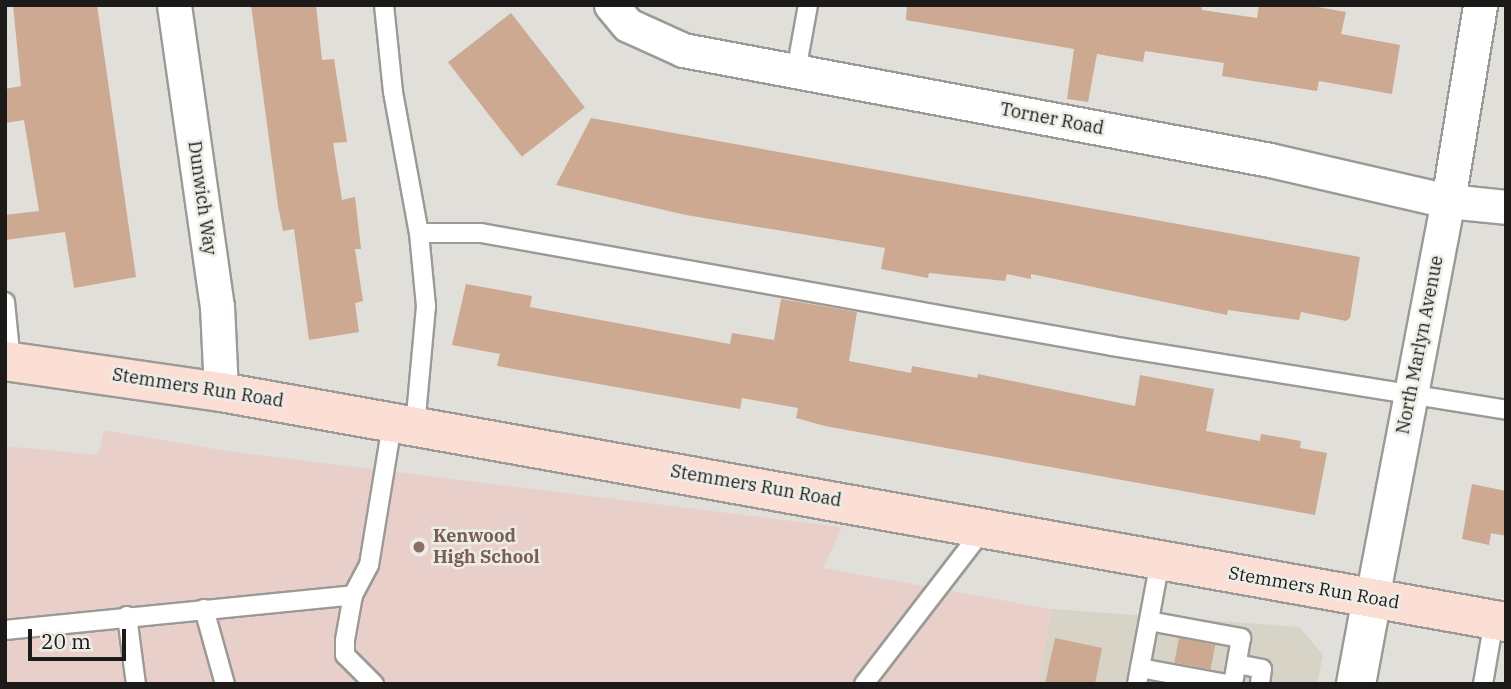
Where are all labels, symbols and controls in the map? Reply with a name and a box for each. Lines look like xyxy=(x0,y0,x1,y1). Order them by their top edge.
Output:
street label: Torner Road xyxy=(998,98,1106,140)
street label: Dunwich Way xyxy=(183,139,221,257)
street label: North Marlyn Avenue xyxy=(1392,254,1448,436)
street label: Stemmers Run Road xyxy=(111,364,285,412)
street label: Stemmers Run Road xyxy=(669,460,843,512)
place label: Kenwood High School xyxy=(433,526,540,568)
marker: Kenwood High School xyxy=(411,539,427,555)
street label: Stemmers Run Road xyxy=(1227,562,1401,614)
scale bar xyxy=(32,616,130,660)
text: 20 m xyxy=(41,627,91,655)

